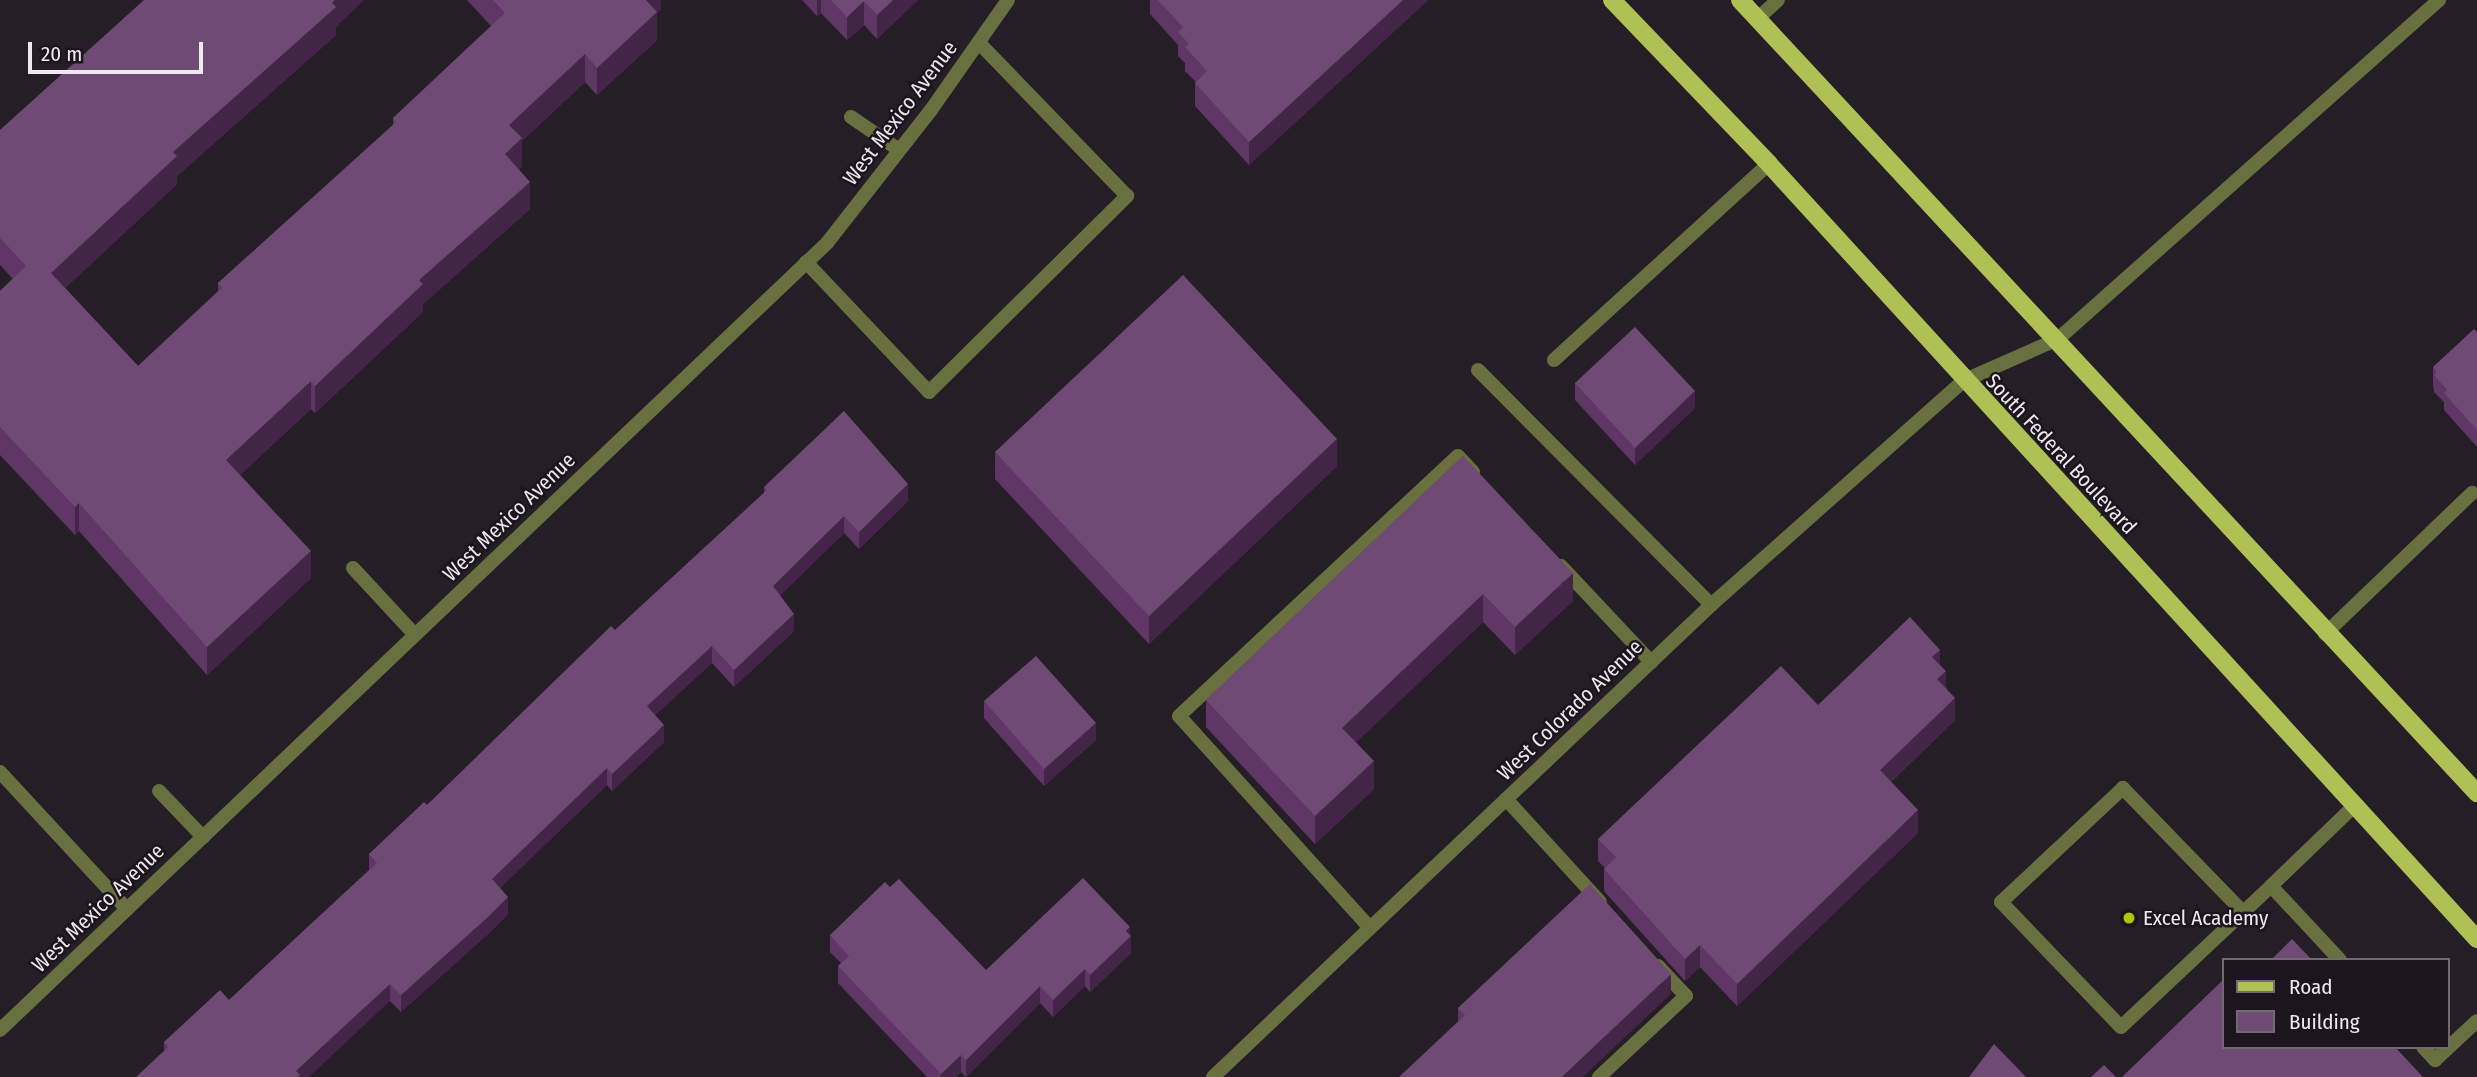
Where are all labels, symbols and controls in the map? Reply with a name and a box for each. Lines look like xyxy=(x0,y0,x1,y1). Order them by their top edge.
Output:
scale bar xyxy=(32,28,206,72)
street label: West Mexico Avenue xyxy=(838,36,962,190)
text: 20 m xyxy=(41,41,82,67)
street label: South Federal Boulevard xyxy=(1980,369,2142,539)
street label: West Mexico Avenue xyxy=(438,448,580,586)
street label: West Colorado Avenue xyxy=(1492,634,1648,786)
street label: West Mexico Avenue xyxy=(27,839,169,977)
place label: Excel Academy xyxy=(2143,905,2268,931)
marker: Excel Academy xyxy=(2121,910,2137,926)
legend xyxy=(2222,958,2449,1049)
text: Road xyxy=(2289,974,2333,1000)
text: Building xyxy=(2289,1009,2360,1035)

